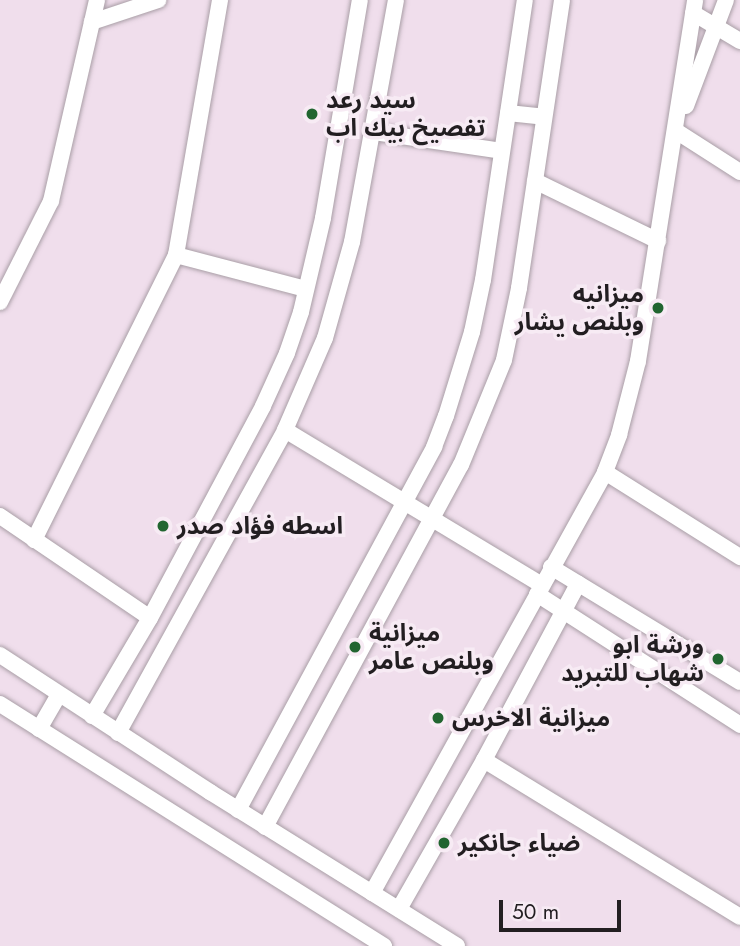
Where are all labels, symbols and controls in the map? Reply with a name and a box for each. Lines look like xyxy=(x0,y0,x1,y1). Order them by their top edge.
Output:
place label: سيد رعد تفصيخ بيك اب xyxy=(326,86,485,142)
marker: سيد رعد تفصيخ بيك اب xyxy=(304,106,320,122)
place label: ميزانيه وبلنص يشار xyxy=(515,280,644,336)
marker: ميزانيه وبلنص يشار xyxy=(650,300,666,316)
place label: اسطه فؤاد صدر xyxy=(177,512,343,540)
marker: اسطه فؤاد صدر xyxy=(155,518,171,534)
place label: ميزانية وبلنص عامر xyxy=(369,619,494,675)
place label: ورشة ابو شهاب للتبريد xyxy=(561,631,704,687)
marker: ميزانية وبلنص عامر xyxy=(347,639,363,655)
marker: ورشة ابو شهاب للتبريد xyxy=(710,651,726,667)
place label: ميزانية الاخرس xyxy=(452,704,610,732)
marker: ميزانية الاخرس xyxy=(430,710,446,726)
place label: ضياء جانكير xyxy=(458,829,580,857)
marker: ضياء جانكير xyxy=(436,835,452,851)
scale bar xyxy=(502,886,624,930)
text: 50 m xyxy=(512,897,559,927)

